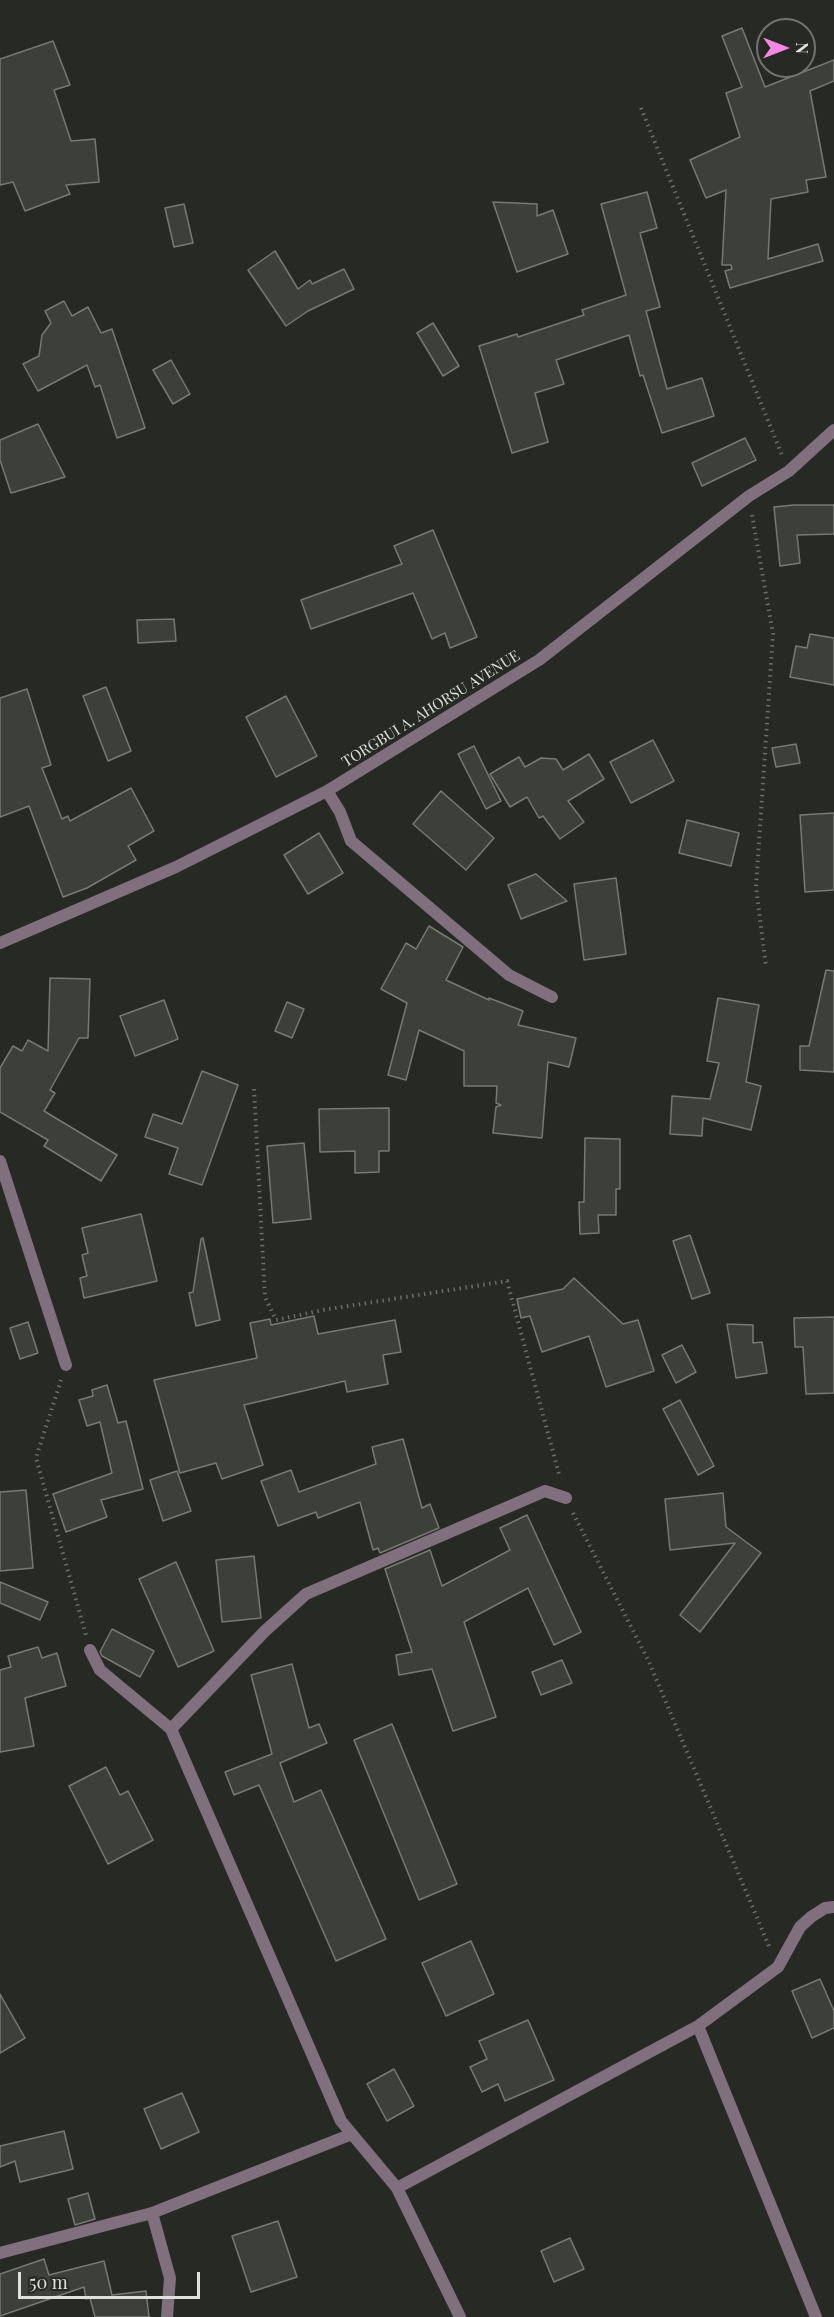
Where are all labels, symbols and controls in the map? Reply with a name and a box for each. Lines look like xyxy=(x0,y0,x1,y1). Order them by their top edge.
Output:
north arrow xyxy=(756,18,816,78)
text: N xyxy=(792,42,813,54)
street label: TORGBUI A. AHORSU AVENUE xyxy=(339,647,523,771)
scale bar xyxy=(21,2260,202,2298)
text: 50 m xyxy=(29,2270,68,2294)

